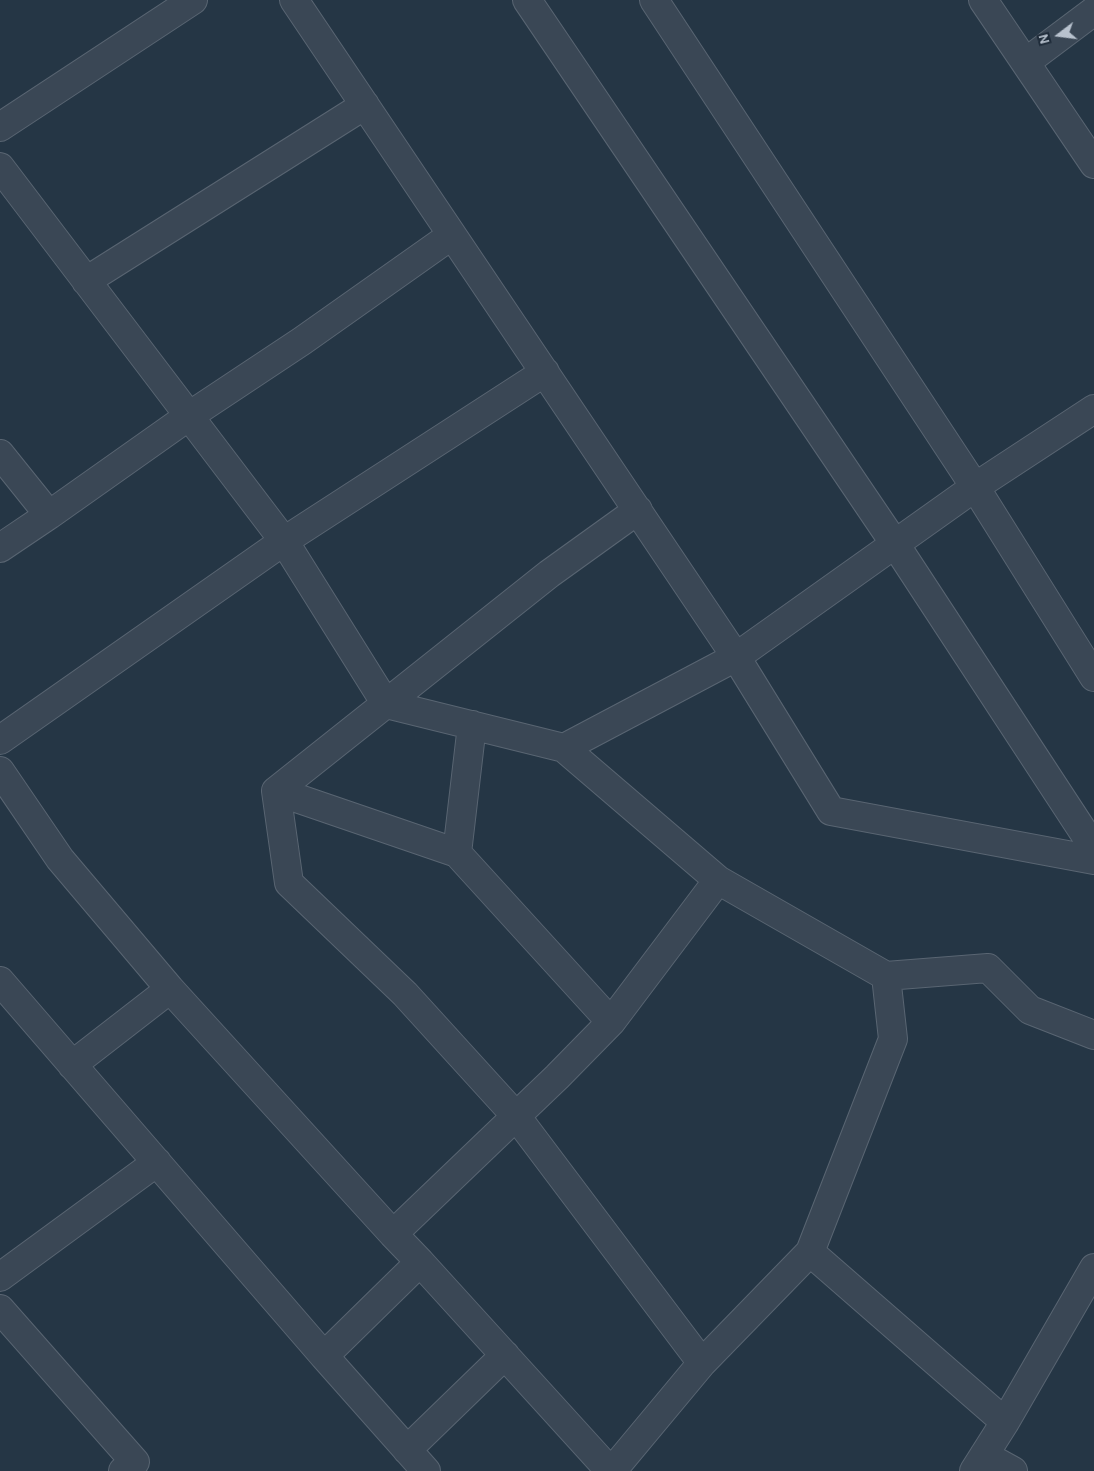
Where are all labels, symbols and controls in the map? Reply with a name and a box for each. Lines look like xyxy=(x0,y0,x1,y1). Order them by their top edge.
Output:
north arrow xyxy=(1034,10,1084,60)
text: N xyxy=(1035,32,1054,46)

